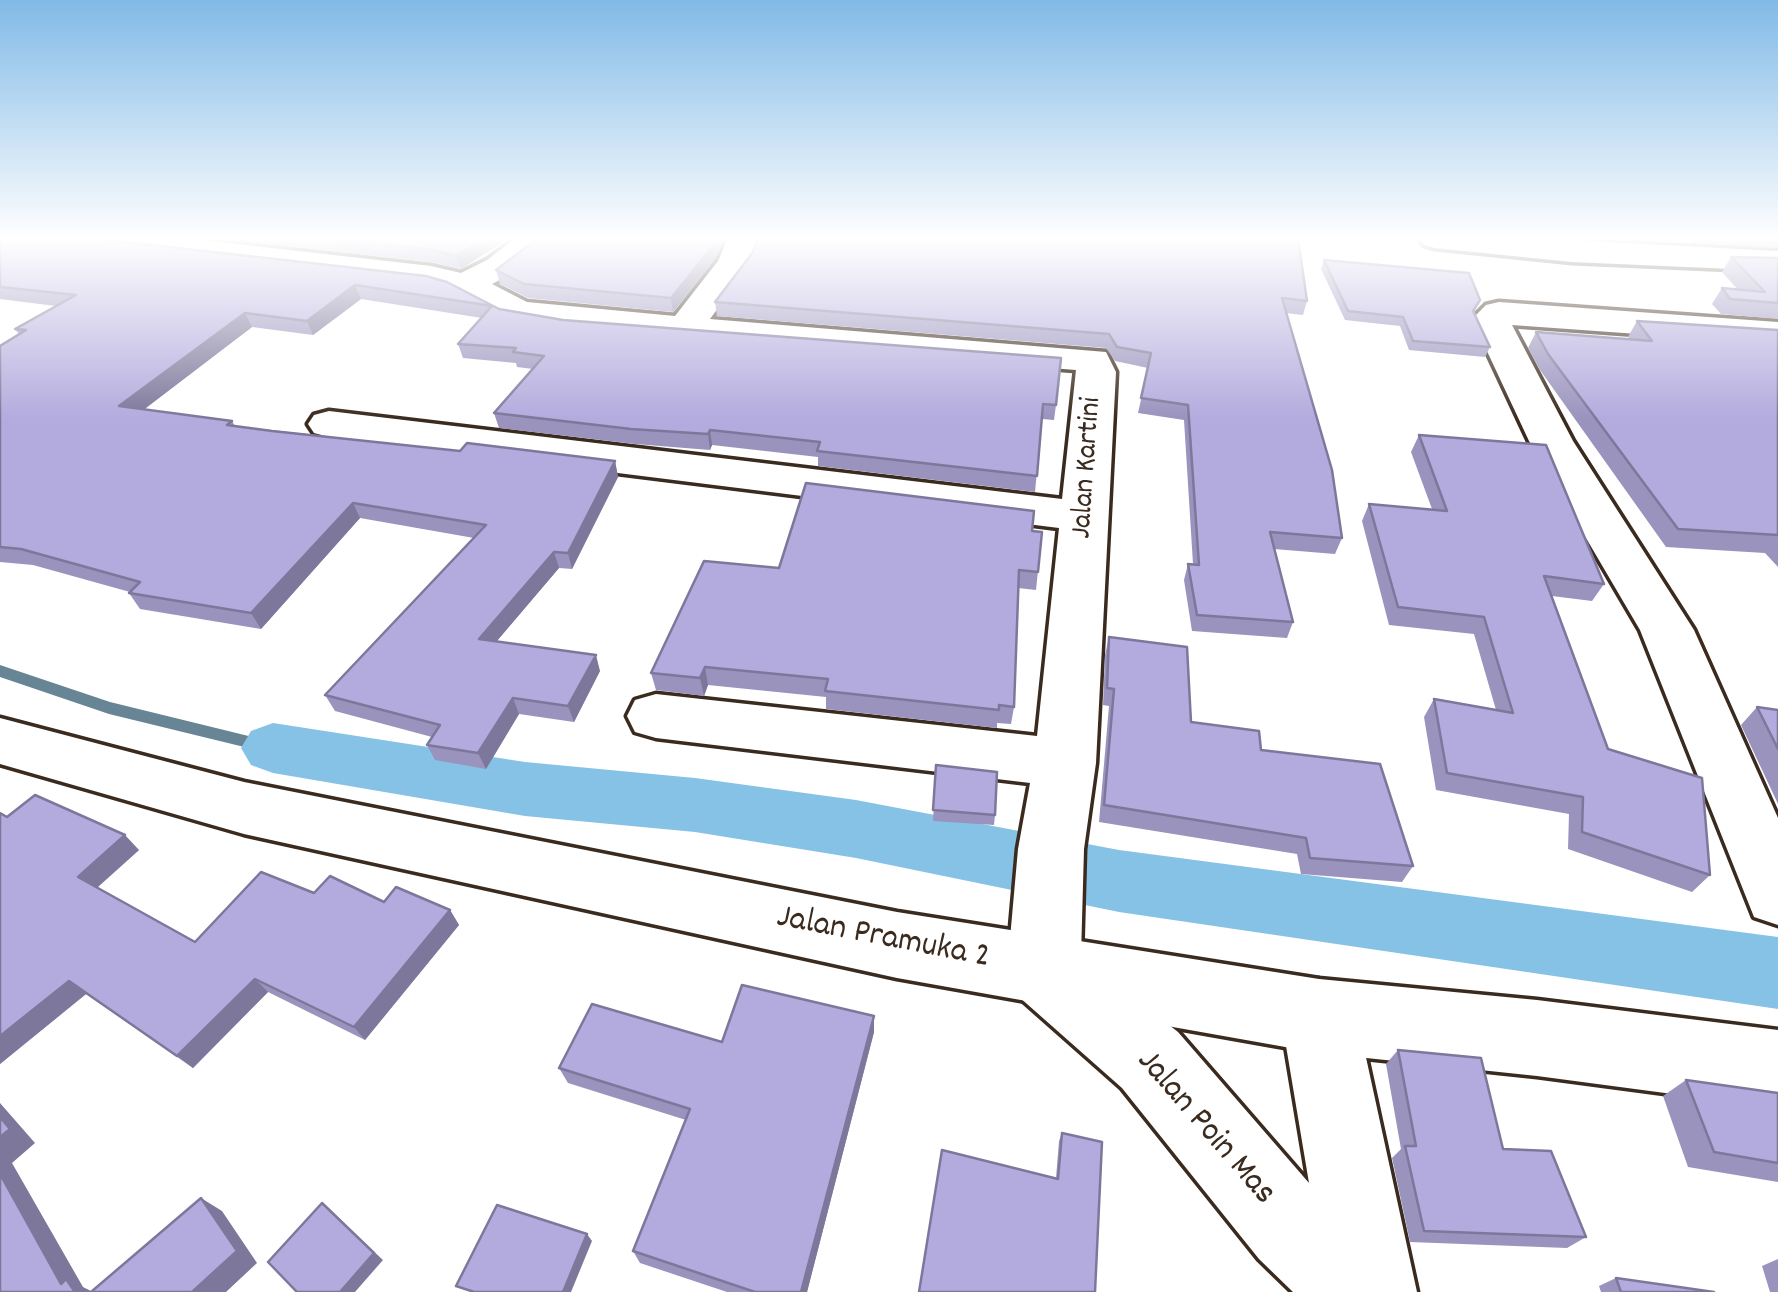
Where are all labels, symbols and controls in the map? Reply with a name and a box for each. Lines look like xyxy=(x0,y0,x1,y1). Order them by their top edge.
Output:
street label: Jalan Kartini xyxy=(1066,396,1112,540)
street label: Jalan Pramuka 2 xyxy=(773,899,993,981)
street label: Jalan Poin Mas xyxy=(1125,1043,1283,1215)

